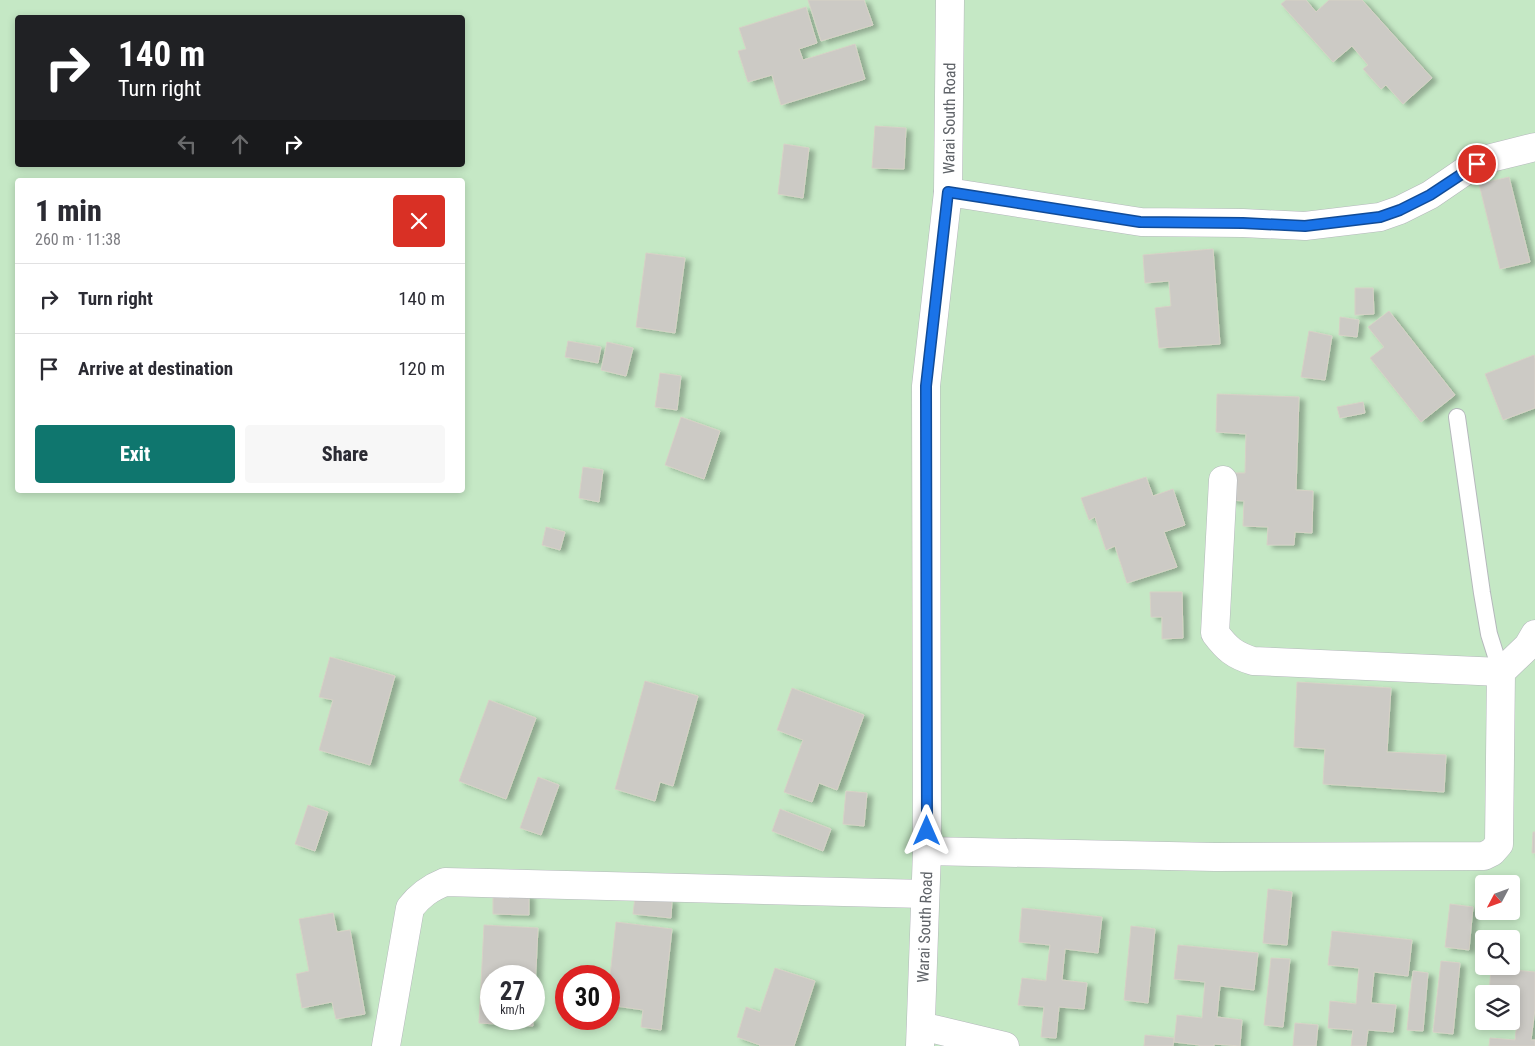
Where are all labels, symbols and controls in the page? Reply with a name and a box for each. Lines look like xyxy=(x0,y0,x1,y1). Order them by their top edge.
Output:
text: 140 m xyxy=(118,34,205,75)
icon: right xyxy=(35,35,100,100)
street label: Warai South Road xyxy=(939,63,959,174)
text: Turn right xyxy=(118,76,201,101)
icon: left xyxy=(173,130,201,158)
icon: ahead xyxy=(226,130,254,158)
icon: right xyxy=(279,130,307,158)
pin xyxy=(1456,143,1498,185)
icon: arrive xyxy=(1463,150,1491,178)
text: 1 min xyxy=(35,193,102,228)
button: close xyxy=(393,195,445,247)
text: 260 m · 11:38 xyxy=(35,230,121,249)
icon: right xyxy=(35,285,63,313)
text: Turn right xyxy=(78,287,153,310)
text: 140 m xyxy=(398,287,445,310)
icon: arrive xyxy=(35,355,63,383)
text: Arrive at destination xyxy=(78,357,233,380)
text: 120 m xyxy=(398,357,445,380)
button: Exit xyxy=(35,425,235,483)
button: Share xyxy=(245,425,445,483)
position arrow xyxy=(900,804,952,856)
street label: Warai South Road xyxy=(913,871,936,983)
north arrow xyxy=(1475,875,1520,920)
map controls xyxy=(1475,875,1520,1030)
button: search xyxy=(1475,930,1520,975)
speed limit sign: 30 xyxy=(555,965,620,1030)
text: 27 xyxy=(500,977,525,1006)
button: layers xyxy=(1475,985,1520,1030)
text: km/h xyxy=(500,1003,525,1017)

